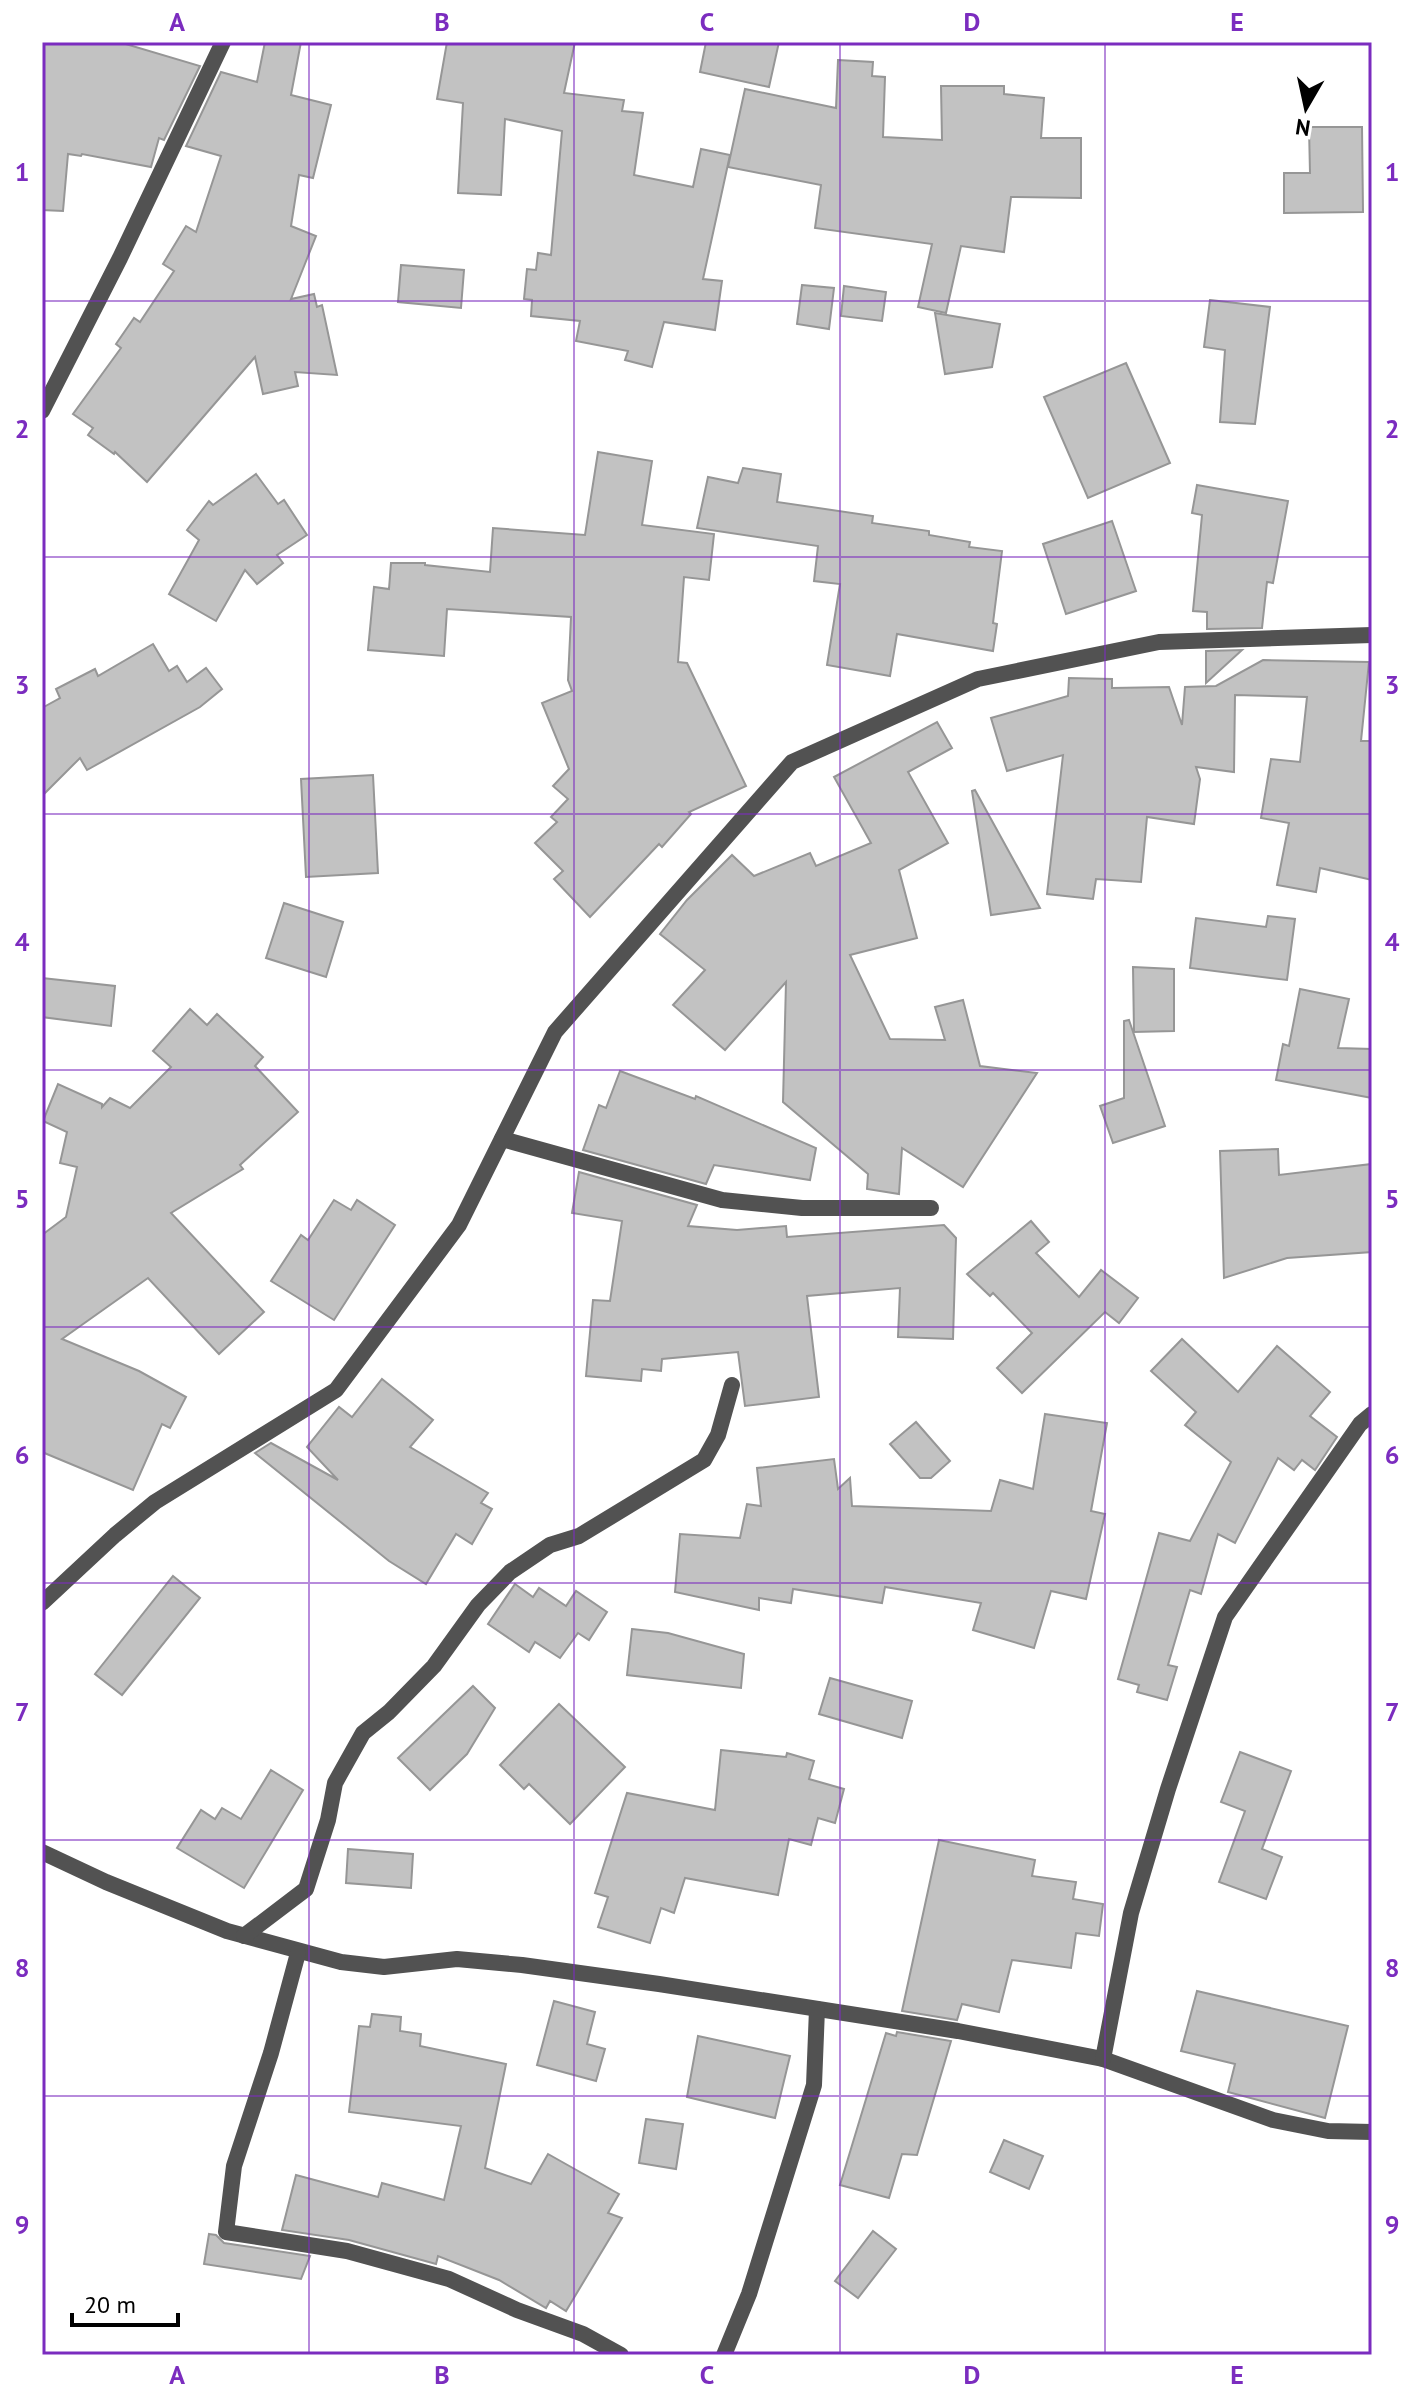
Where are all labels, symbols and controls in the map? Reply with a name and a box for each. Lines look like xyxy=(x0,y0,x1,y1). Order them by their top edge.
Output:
text: A xyxy=(169,5,185,38)
text: B xyxy=(434,5,450,38)
text: C xyxy=(700,5,714,38)
text: D xyxy=(964,5,980,38)
text: E xyxy=(1230,5,1244,38)
north arrow xyxy=(1266,68,1346,148)
text: N xyxy=(1294,113,1312,143)
text: 1 xyxy=(15,155,29,188)
text: 1 xyxy=(1385,155,1399,188)
text: 2 xyxy=(15,412,29,445)
text: 2 xyxy=(1385,412,1399,445)
text: 3 xyxy=(15,668,29,701)
text: 3 xyxy=(1385,668,1399,701)
text: 4 xyxy=(15,925,30,958)
text: 4 xyxy=(1385,925,1400,958)
text: 5 xyxy=(15,1182,29,1215)
text: 5 xyxy=(1385,1182,1399,1215)
text: 6 xyxy=(15,1438,29,1471)
text: 6 xyxy=(1385,1438,1399,1471)
text: 7 xyxy=(15,1695,29,1728)
text: 7 xyxy=(1385,1695,1399,1728)
text: 8 xyxy=(15,1951,29,1984)
text: 8 xyxy=(1385,1951,1399,1984)
text: 9 xyxy=(15,2208,29,2241)
text: 9 xyxy=(1385,2208,1399,2241)
scale bar xyxy=(72,2277,178,2327)
text: 20 m xyxy=(84,2289,136,2320)
text: A xyxy=(169,2358,185,2391)
text: B xyxy=(434,2358,450,2391)
text: C xyxy=(700,2358,714,2391)
text: D xyxy=(964,2358,980,2391)
text: E xyxy=(1230,2358,1244,2391)

